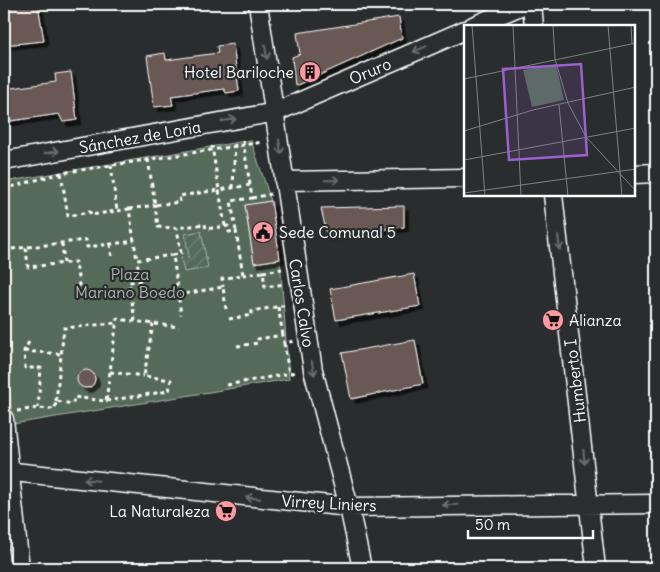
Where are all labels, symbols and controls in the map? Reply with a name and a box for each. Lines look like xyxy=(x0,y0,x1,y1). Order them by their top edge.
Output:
inset map xyxy=(464,25,635,196)
one-way arrow xyxy=(261,43,271,59)
one-way arrow xyxy=(413,45,428,55)
street label: Oruro xyxy=(346,53,394,89)
building icon: Hotel Bariloche xyxy=(298,60,322,84)
place label: Hotel Bariloche xyxy=(184,62,294,82)
one-way arrow xyxy=(220,115,236,125)
street label: Sánchez de Loria xyxy=(78,116,202,158)
one-way arrow xyxy=(275,138,285,154)
one-way arrow xyxy=(43,147,59,157)
one-way arrow xyxy=(324,175,340,185)
public building icon: Sede Comunal 5 xyxy=(251,220,275,244)
place label: Sede Comunal 5 xyxy=(279,222,396,242)
one-way arrow xyxy=(554,235,564,251)
street label: Carlos Calvo xyxy=(285,257,319,349)
park label: Plaza Mariano Boedo xyxy=(75,264,185,302)
supermarket icon: Alianza xyxy=(541,308,565,332)
place label: Alianza xyxy=(569,310,622,330)
street label: Humberto I xyxy=(560,338,590,424)
one-way arrow xyxy=(308,359,318,375)
one-way arrow xyxy=(579,449,589,465)
one-way arrow xyxy=(84,475,100,485)
street label: Virrey Liniers xyxy=(281,491,377,515)
one-way arrow xyxy=(245,493,261,503)
supermarket icon: La Naturaleza xyxy=(214,499,238,523)
one-way arrow xyxy=(442,500,458,510)
place label: La Naturaleza xyxy=(109,501,210,521)
scale bar xyxy=(468,507,592,539)
text: 50 m xyxy=(475,515,510,534)

